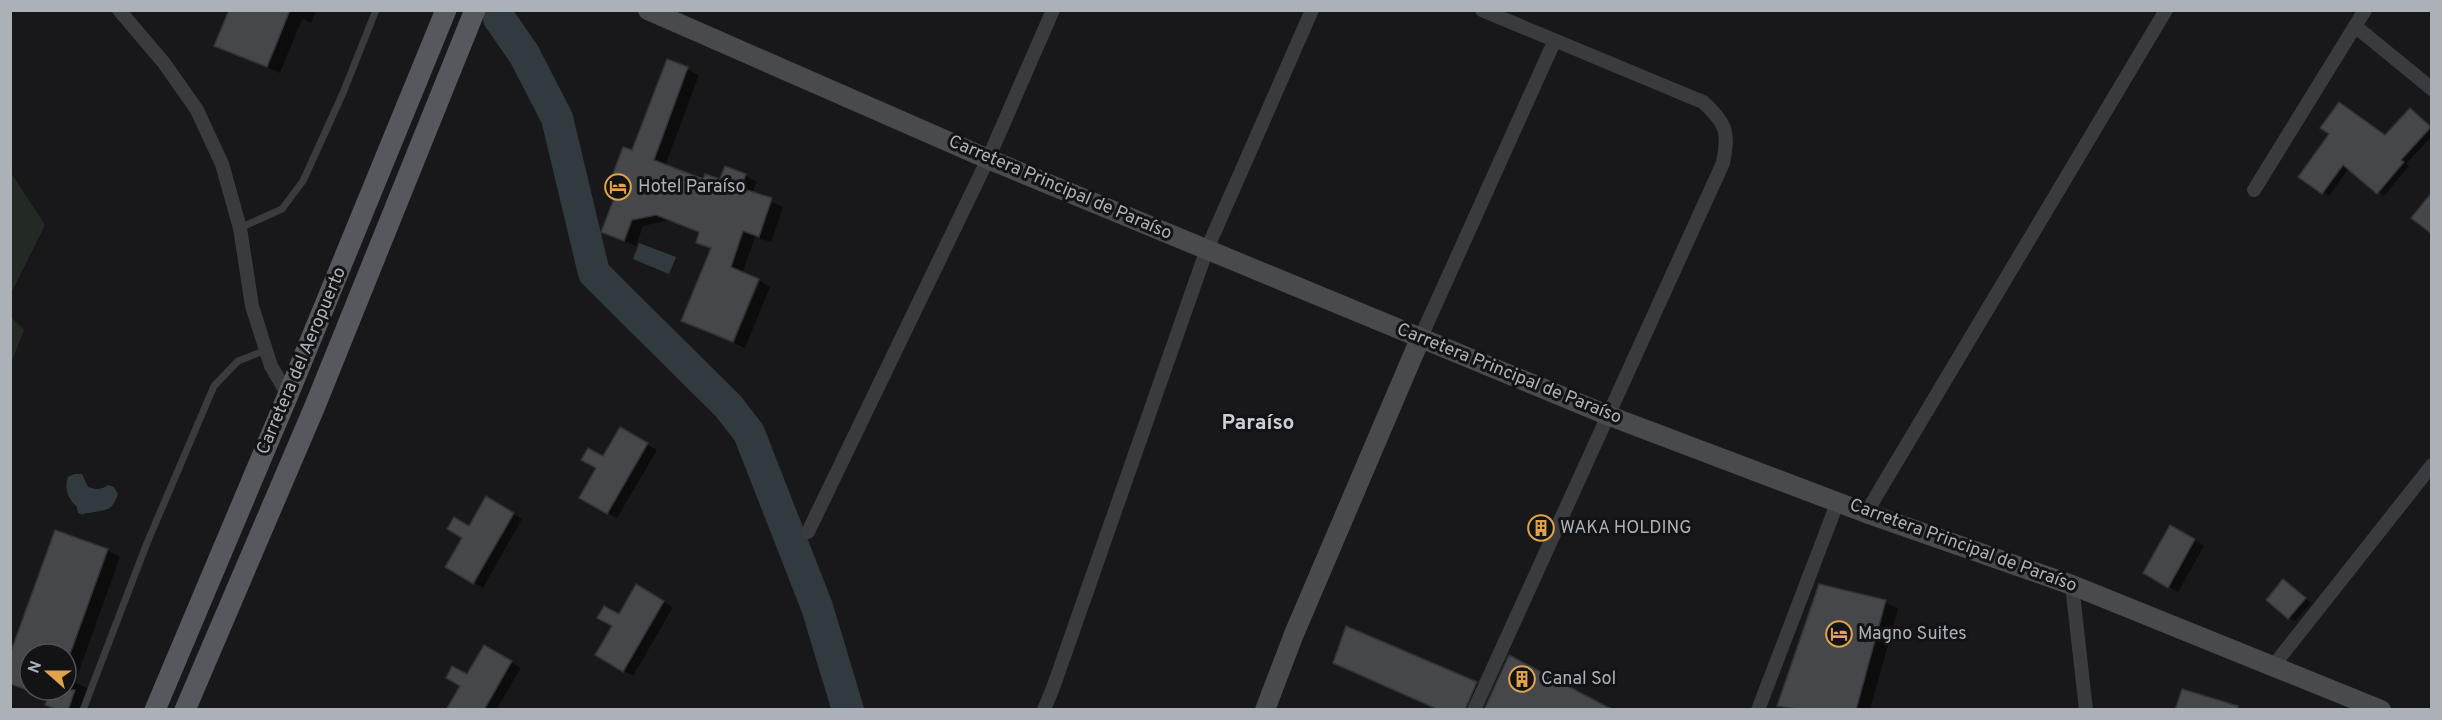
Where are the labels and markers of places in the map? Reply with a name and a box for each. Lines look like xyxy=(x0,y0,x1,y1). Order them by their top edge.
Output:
hotel icon: Hotel Paraíso xyxy=(603,172,633,202)
place label: Hotel Paraíso xyxy=(638,176,745,199)
building icon: WAKA HOLDING xyxy=(1526,513,1556,543)
place label: WAKA HOLDING xyxy=(1560,517,1692,540)
hotel icon: Magno Suites xyxy=(1824,619,1854,649)
place label: Magno Suites xyxy=(1858,623,1967,646)
building icon: Canal Sol xyxy=(1507,664,1537,694)
place label: Canal Sol xyxy=(1541,668,1616,691)

